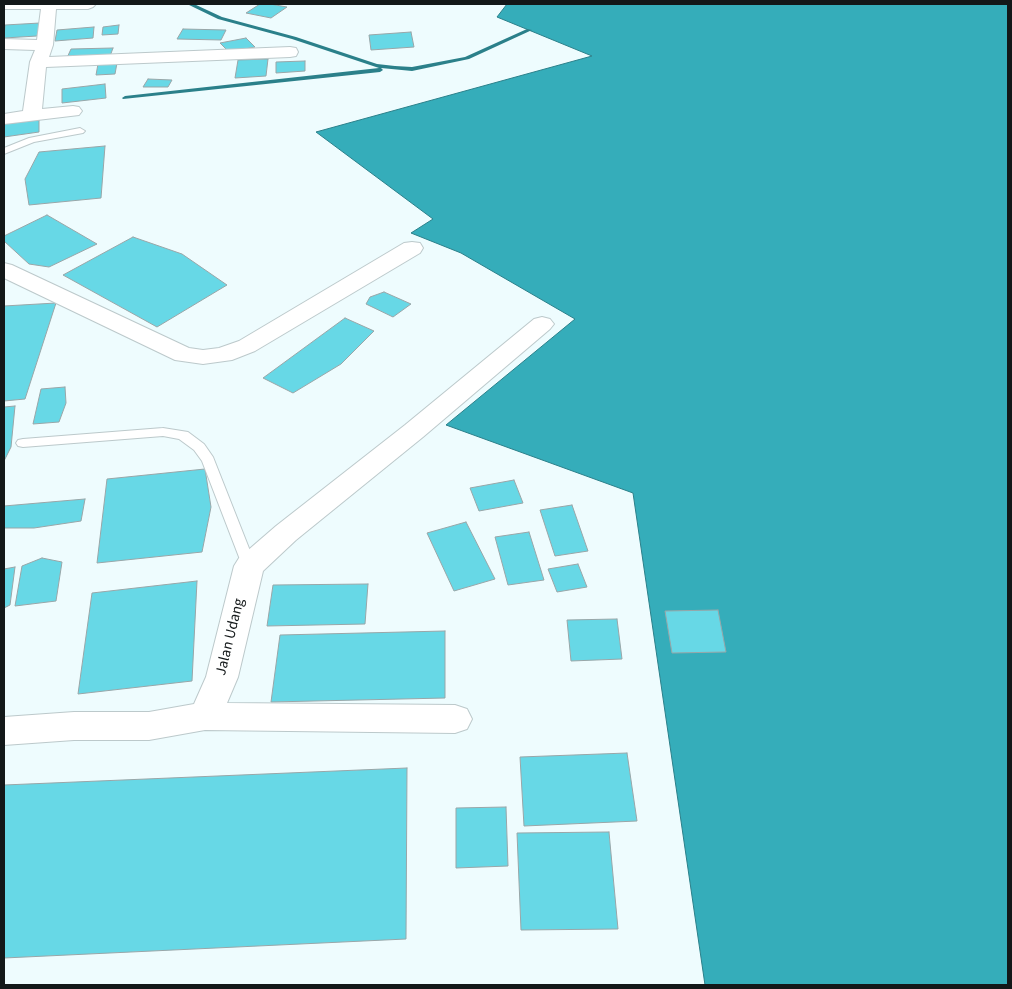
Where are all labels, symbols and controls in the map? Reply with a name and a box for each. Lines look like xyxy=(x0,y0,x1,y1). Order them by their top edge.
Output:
street label: Jalan Udang xyxy=(213,597,249,677)

